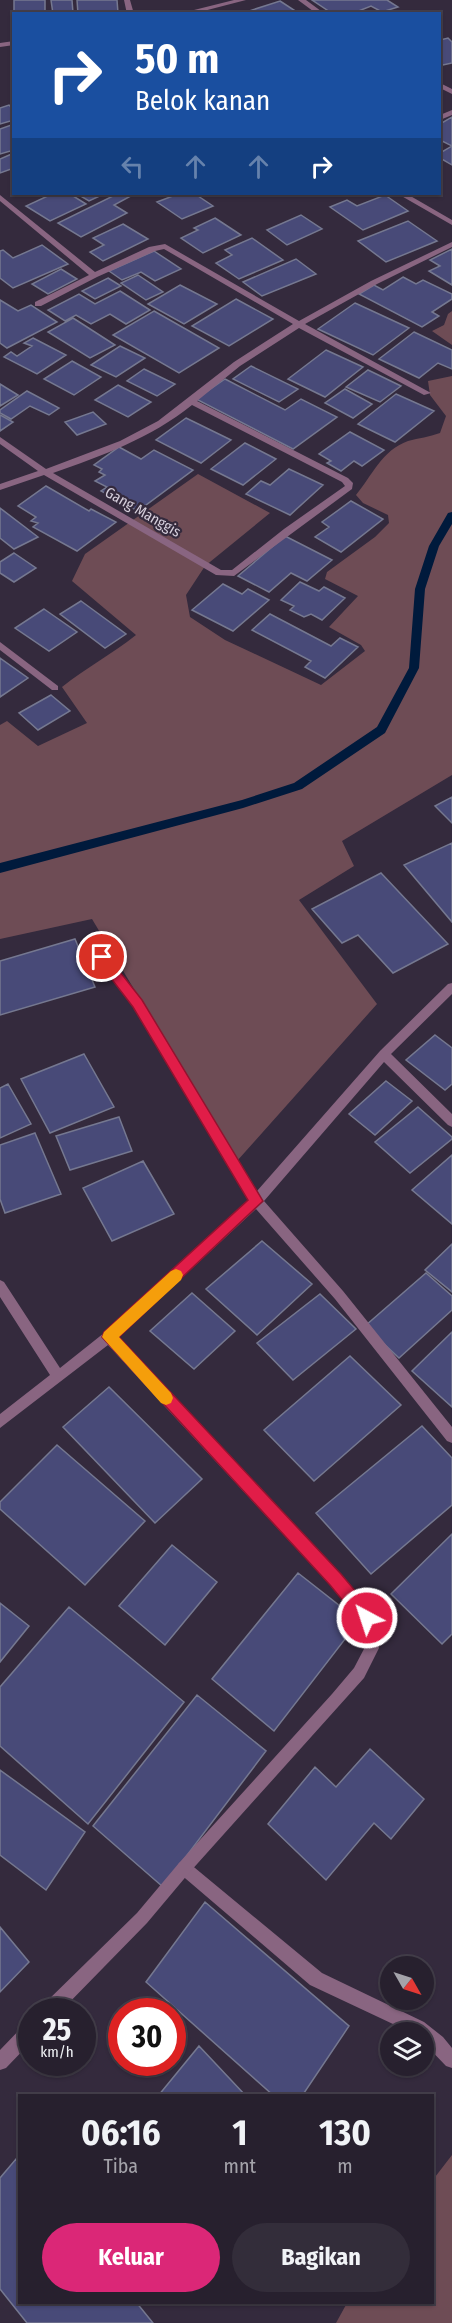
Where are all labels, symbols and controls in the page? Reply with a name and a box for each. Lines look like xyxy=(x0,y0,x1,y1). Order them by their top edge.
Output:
text: 50 m xyxy=(135,34,219,84)
icon: right xyxy=(36,36,114,114)
text: Belok kanan xyxy=(135,85,270,117)
icon: left xyxy=(116,150,149,183)
icon: ahead xyxy=(179,150,212,183)
icon: ahead xyxy=(242,150,275,183)
icon: right xyxy=(305,150,338,183)
street label: Gang Manggis xyxy=(102,483,184,541)
pin xyxy=(76,931,127,982)
icon: arrive xyxy=(85,940,118,973)
position arrow xyxy=(335,1586,399,1650)
north arrow xyxy=(380,1956,434,2010)
map controls xyxy=(380,1956,434,2076)
speed limit sign: 30 xyxy=(108,1998,186,2076)
text: 25 xyxy=(43,2012,71,2048)
button: layers xyxy=(380,2022,434,2076)
text: km/h xyxy=(40,2043,74,2061)
text: 06:16 xyxy=(81,2111,161,2155)
text: 1 xyxy=(232,2111,247,2155)
text: 130 xyxy=(319,2111,371,2155)
text: Tiba xyxy=(104,2154,138,2178)
text: mnt xyxy=(224,2154,256,2178)
text: m xyxy=(337,2154,353,2178)
button: Keluar xyxy=(42,2223,220,2292)
button: Bagikan xyxy=(232,2223,410,2292)

